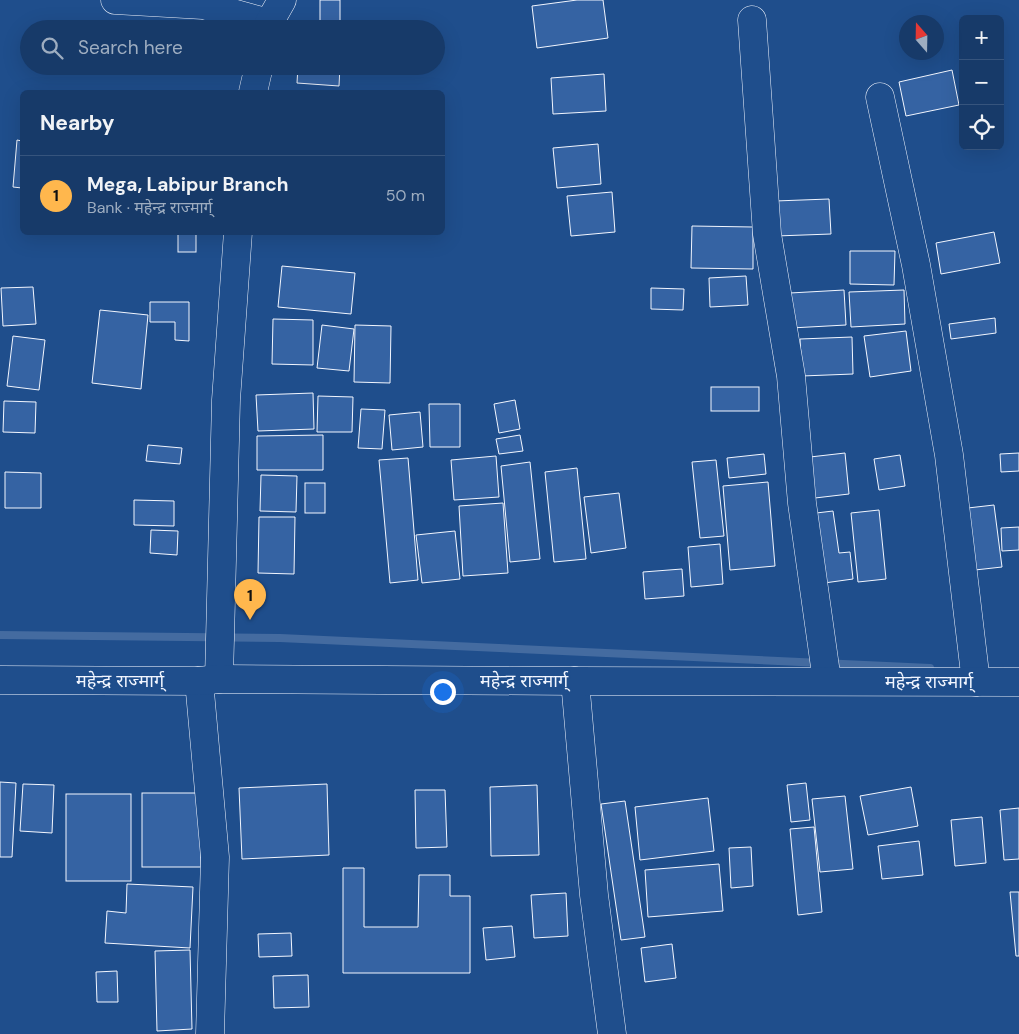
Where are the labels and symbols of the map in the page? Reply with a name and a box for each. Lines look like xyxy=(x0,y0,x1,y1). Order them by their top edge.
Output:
north arrow xyxy=(899,15,944,60)
pin: 1 xyxy=(234,579,266,620)
street label: महेन्द्र राज्मार्ग् xyxy=(76,669,167,693)
street label: महेन्द्र राज्मार्ग् xyxy=(480,669,571,693)
street label: महेन्द्र राज्मार्ग् xyxy=(885,670,976,694)
your location xyxy=(430,679,456,705)

